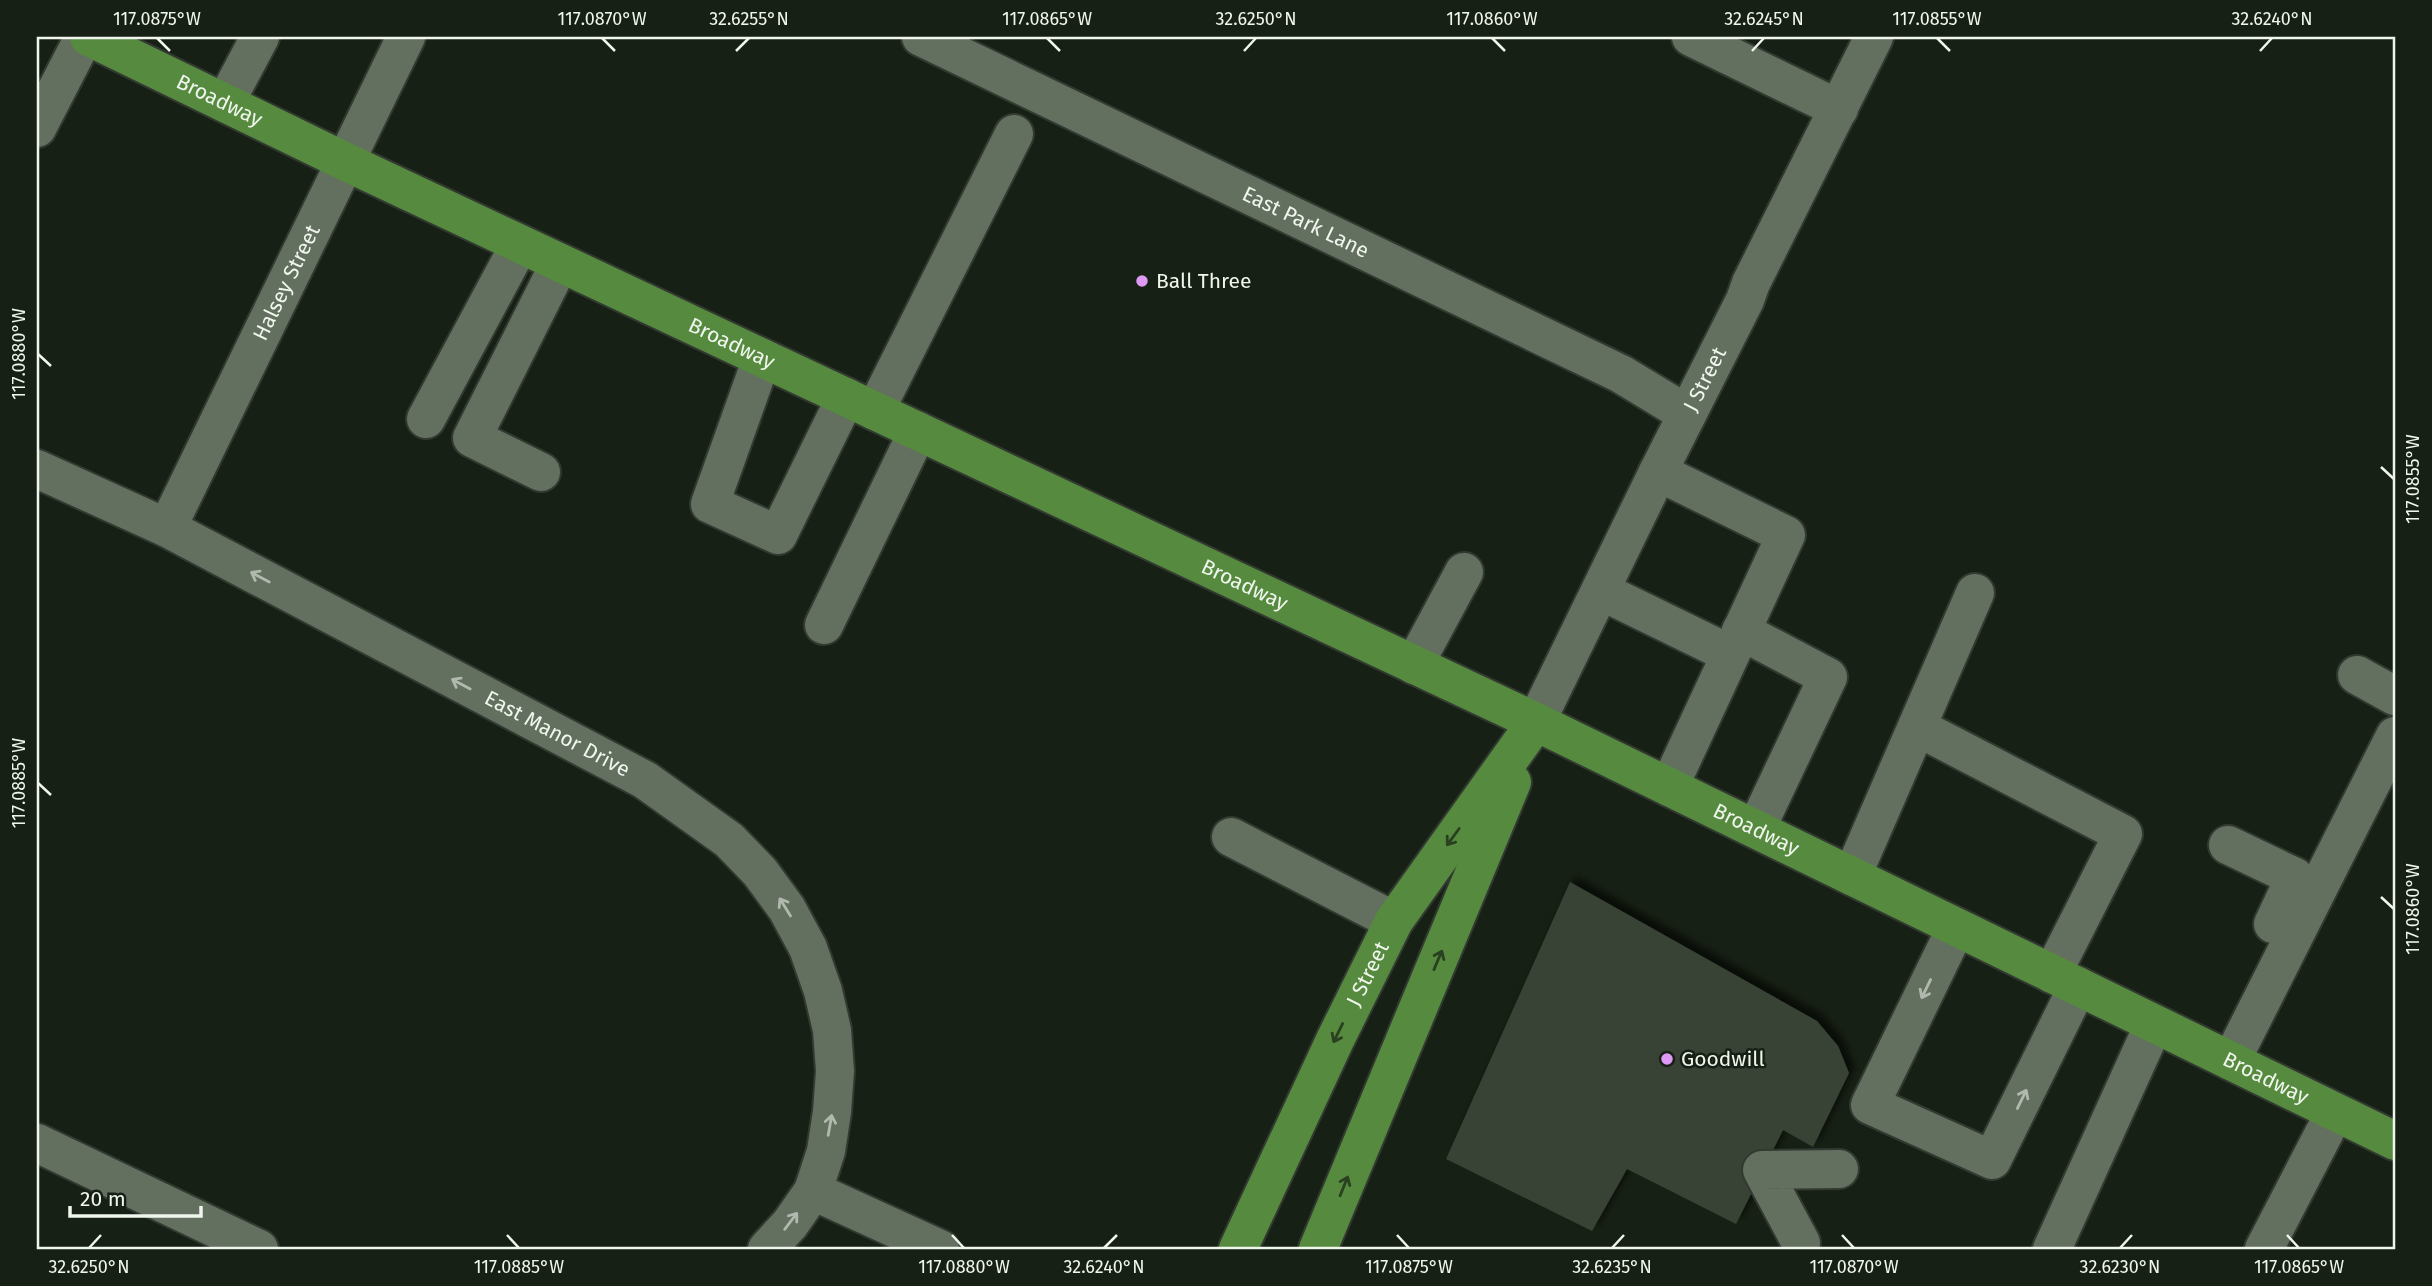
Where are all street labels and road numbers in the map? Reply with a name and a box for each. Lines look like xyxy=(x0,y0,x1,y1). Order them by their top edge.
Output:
street label: Broadway xyxy=(172,68,267,133)
street label: East Park Lane xyxy=(1238,181,1373,264)
street label: Halsey Street xyxy=(247,220,326,345)
street label: Broadway xyxy=(684,312,780,375)
street label: J Street xyxy=(1678,342,1732,416)
street label: Broadway xyxy=(1197,553,1293,617)
street label: East Manor Drive xyxy=(480,685,634,783)
street label: Broadway xyxy=(1709,797,1804,862)
street label: J Street xyxy=(1341,937,1395,1011)
street label: Broadway xyxy=(2219,1046,2314,1110)

